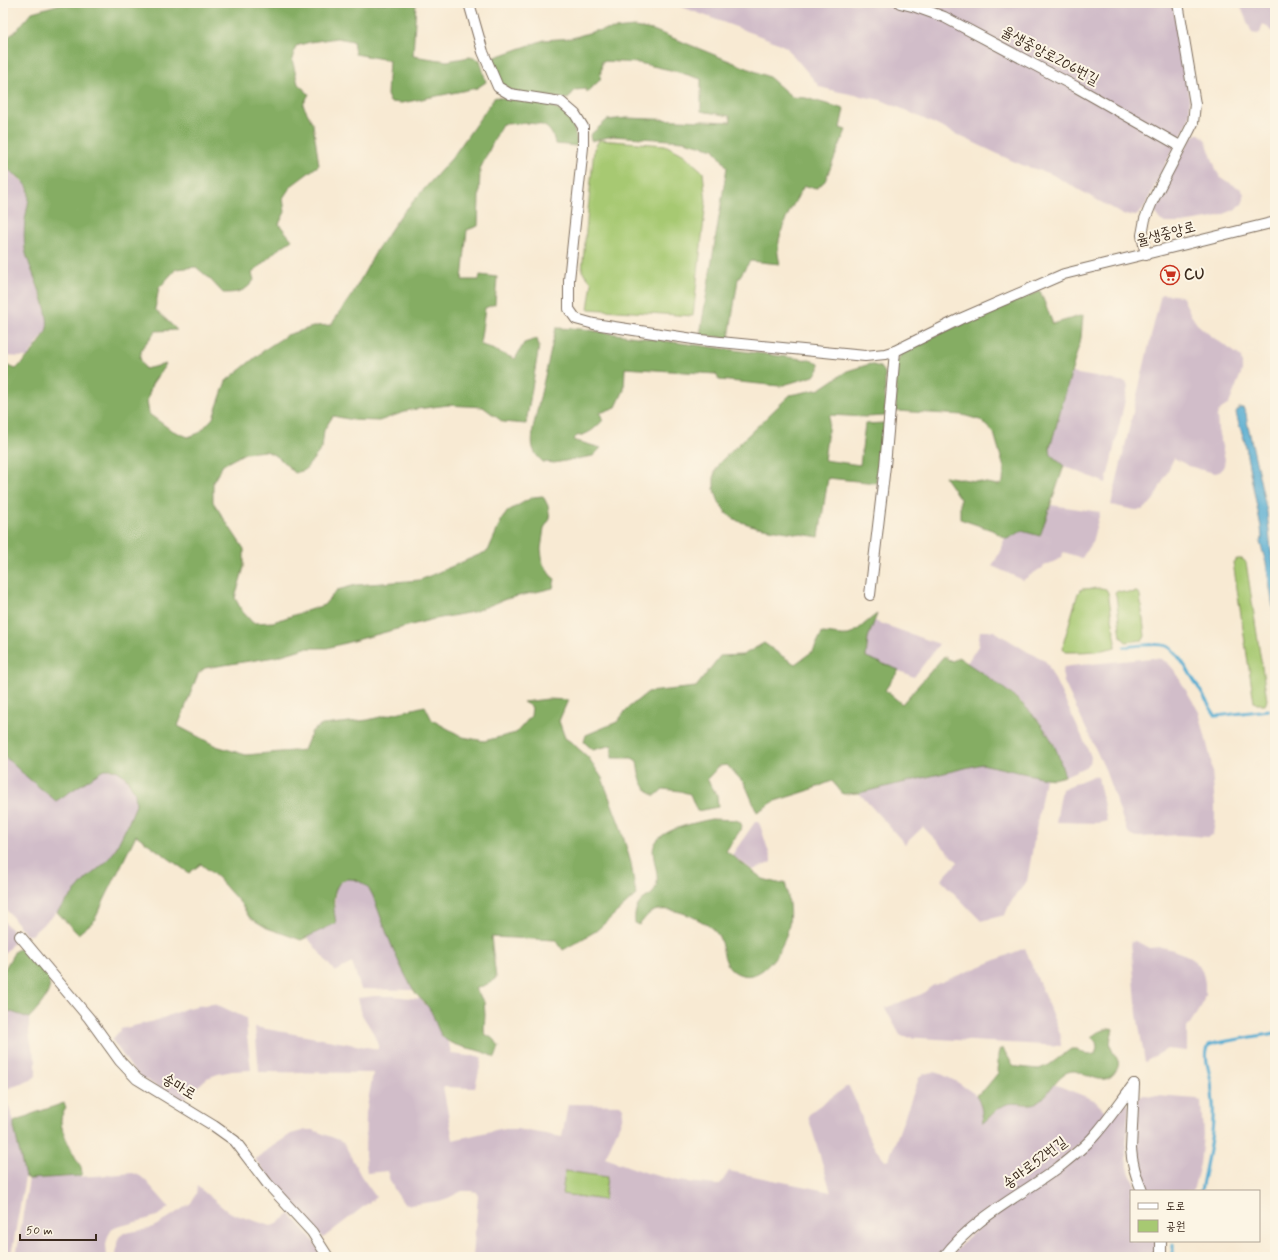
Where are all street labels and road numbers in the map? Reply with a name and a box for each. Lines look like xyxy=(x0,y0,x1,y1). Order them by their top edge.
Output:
street label: 율생중앙로206번길 xyxy=(998,22,1102,90)
street label: 율생중앙로 xyxy=(1134,217,1198,251)
street label: 송마로 xyxy=(158,1069,200,1105)
street label: 송마로52번길 xyxy=(999,1132,1071,1194)

